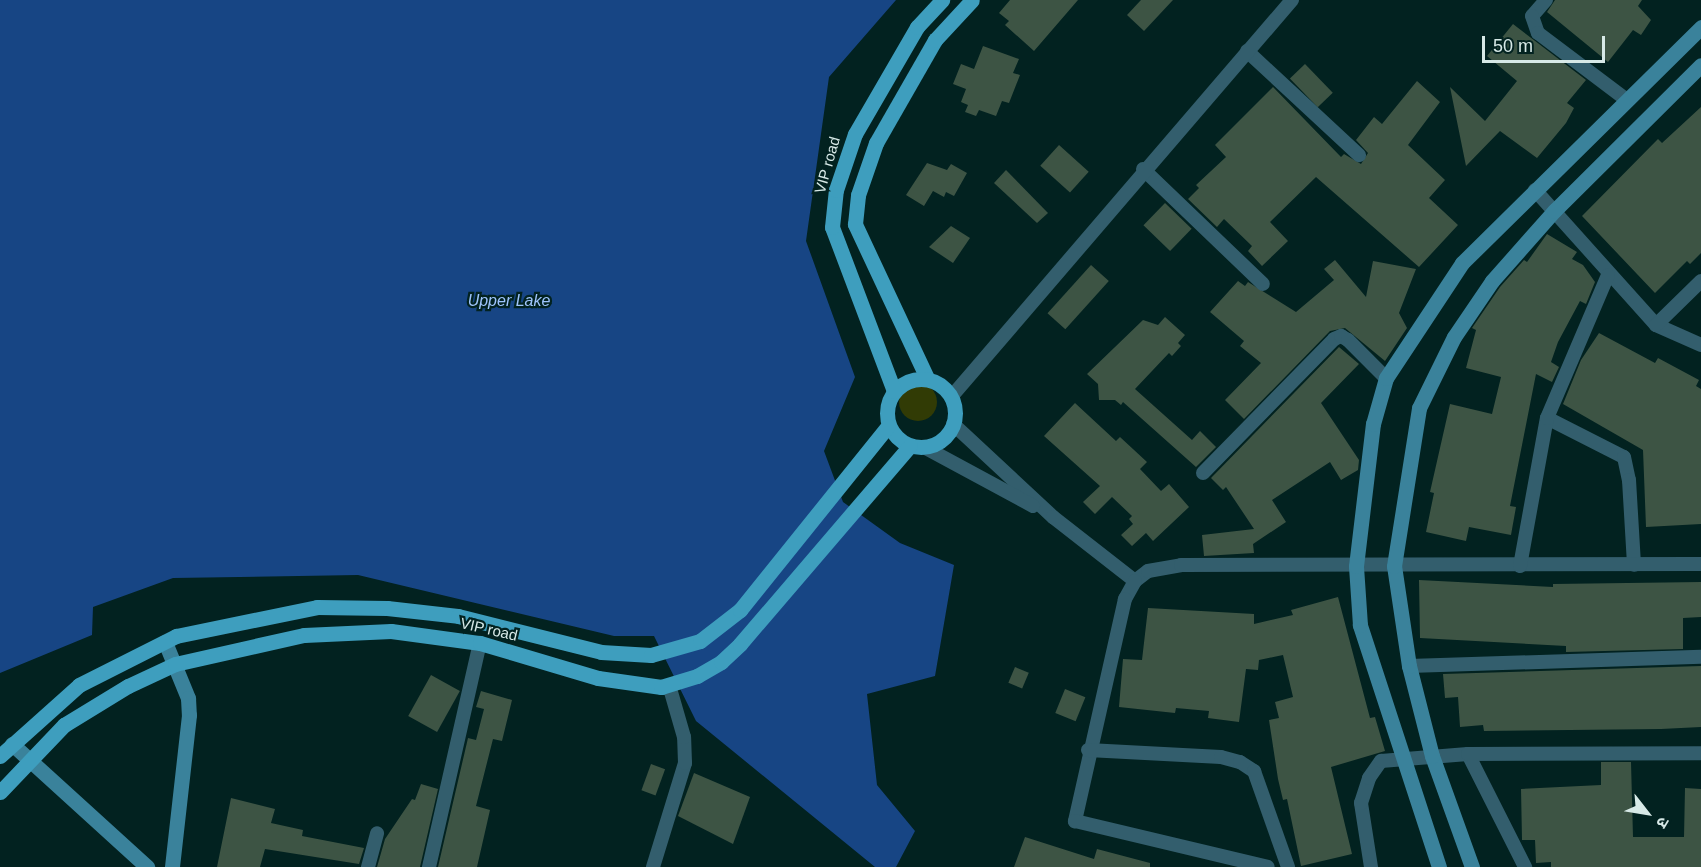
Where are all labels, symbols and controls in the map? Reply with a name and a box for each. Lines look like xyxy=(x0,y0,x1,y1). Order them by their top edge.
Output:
scale bar xyxy=(1485,24,1608,62)
text: 50 m xyxy=(1493,36,1533,56)
street label: VIP road xyxy=(810,134,844,196)
water label: Upper Lake xyxy=(468,291,550,311)
street label: VIP road xyxy=(459,614,519,644)
north arrow xyxy=(1617,783,1677,843)
text: उ xyxy=(1653,814,1673,831)

